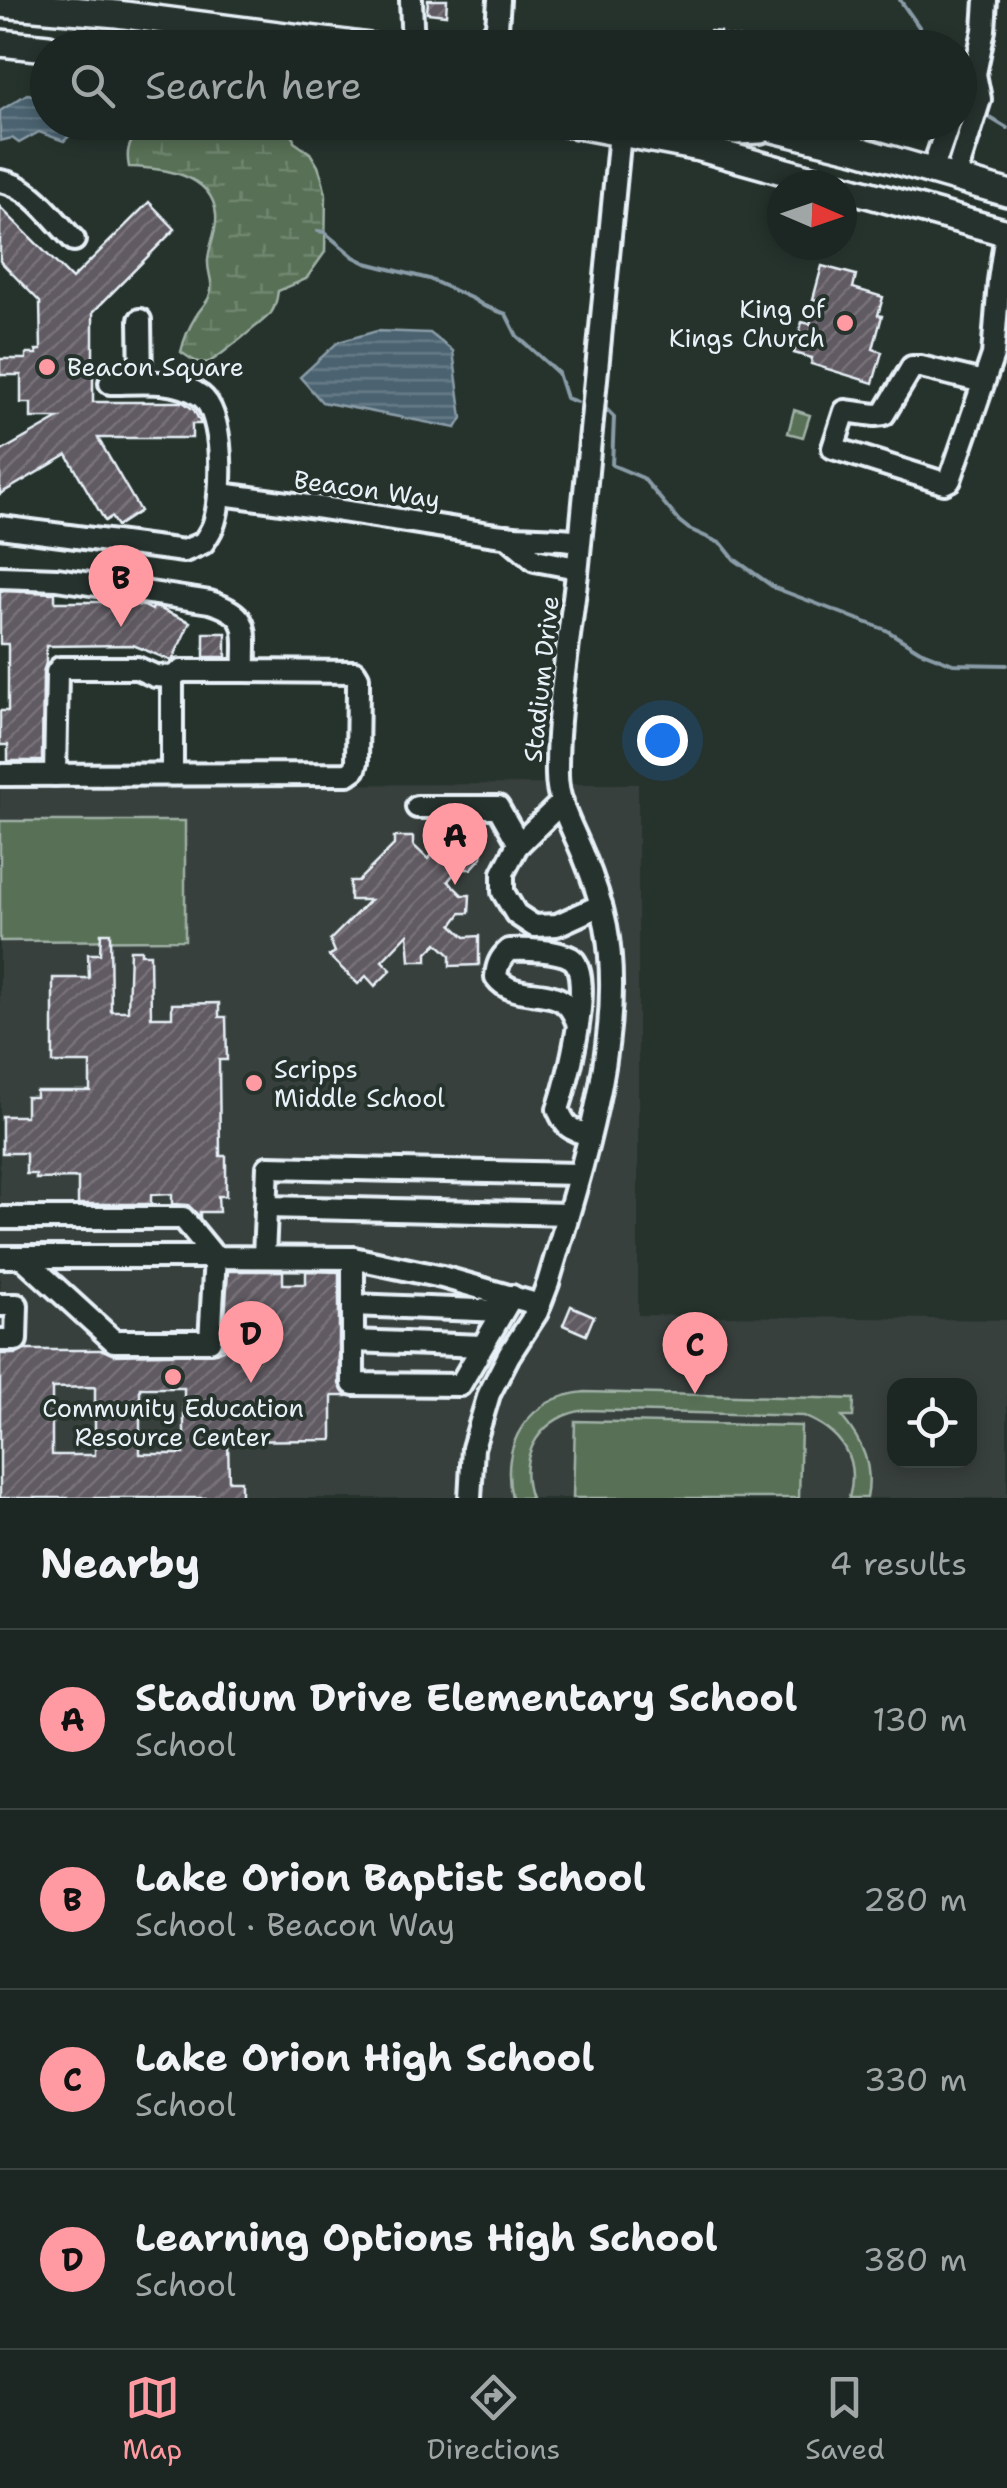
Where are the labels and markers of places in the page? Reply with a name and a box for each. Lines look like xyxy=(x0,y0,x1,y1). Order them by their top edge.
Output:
place label: King of Kings Church xyxy=(669,292,826,355)
marker: King of Kings Church xyxy=(834,312,856,334)
place label: Beacon Square xyxy=(67,350,244,384)
marker: Beacon Square xyxy=(36,356,58,378)
pin: B xyxy=(88,544,154,627)
pin: A xyxy=(422,802,488,885)
place label: Scripps Middle School xyxy=(274,1052,445,1115)
marker: Scripps Middle School xyxy=(243,1072,265,1094)
pin: D xyxy=(218,1300,284,1383)
pin: C xyxy=(662,1312,728,1394)
marker: Community Education Resource Center xyxy=(162,1366,184,1388)
place label: Community Education Resource Center xyxy=(42,1391,304,1454)

